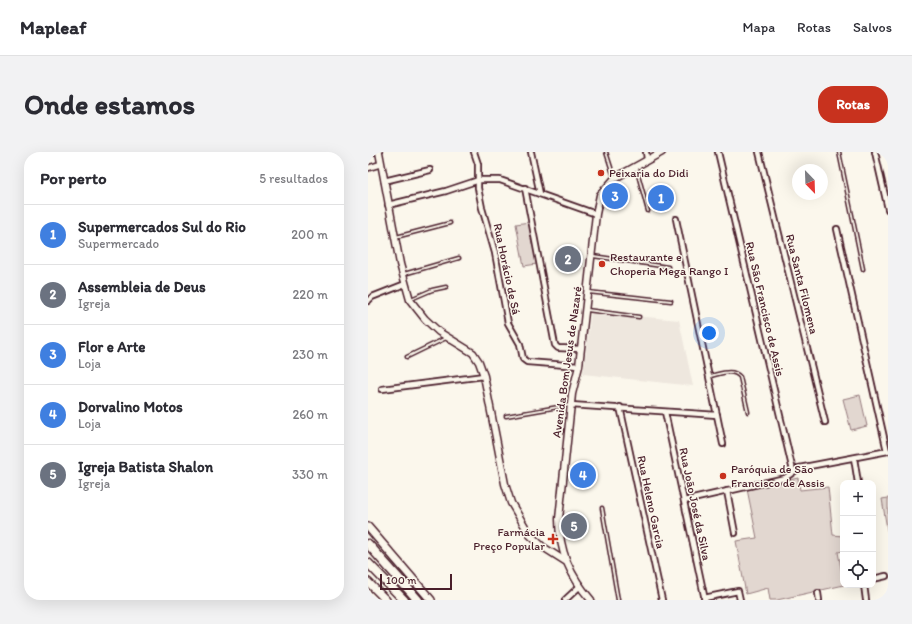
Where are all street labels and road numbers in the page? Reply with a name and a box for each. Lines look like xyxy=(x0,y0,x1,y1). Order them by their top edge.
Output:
street label: Rua Horácio de Sá xyxy=(490,222,524,317)
street label: Rua Santa Filomena xyxy=(783,233,821,335)
street label: Rua São Francisco de Assis xyxy=(743,240,787,378)
street label: Avenida Bom Jesus de Nazaré xyxy=(549,285,585,439)
street label: Rua João José da Silva xyxy=(676,446,714,562)
street label: Rua Heleno Garcia xyxy=(634,454,668,550)

